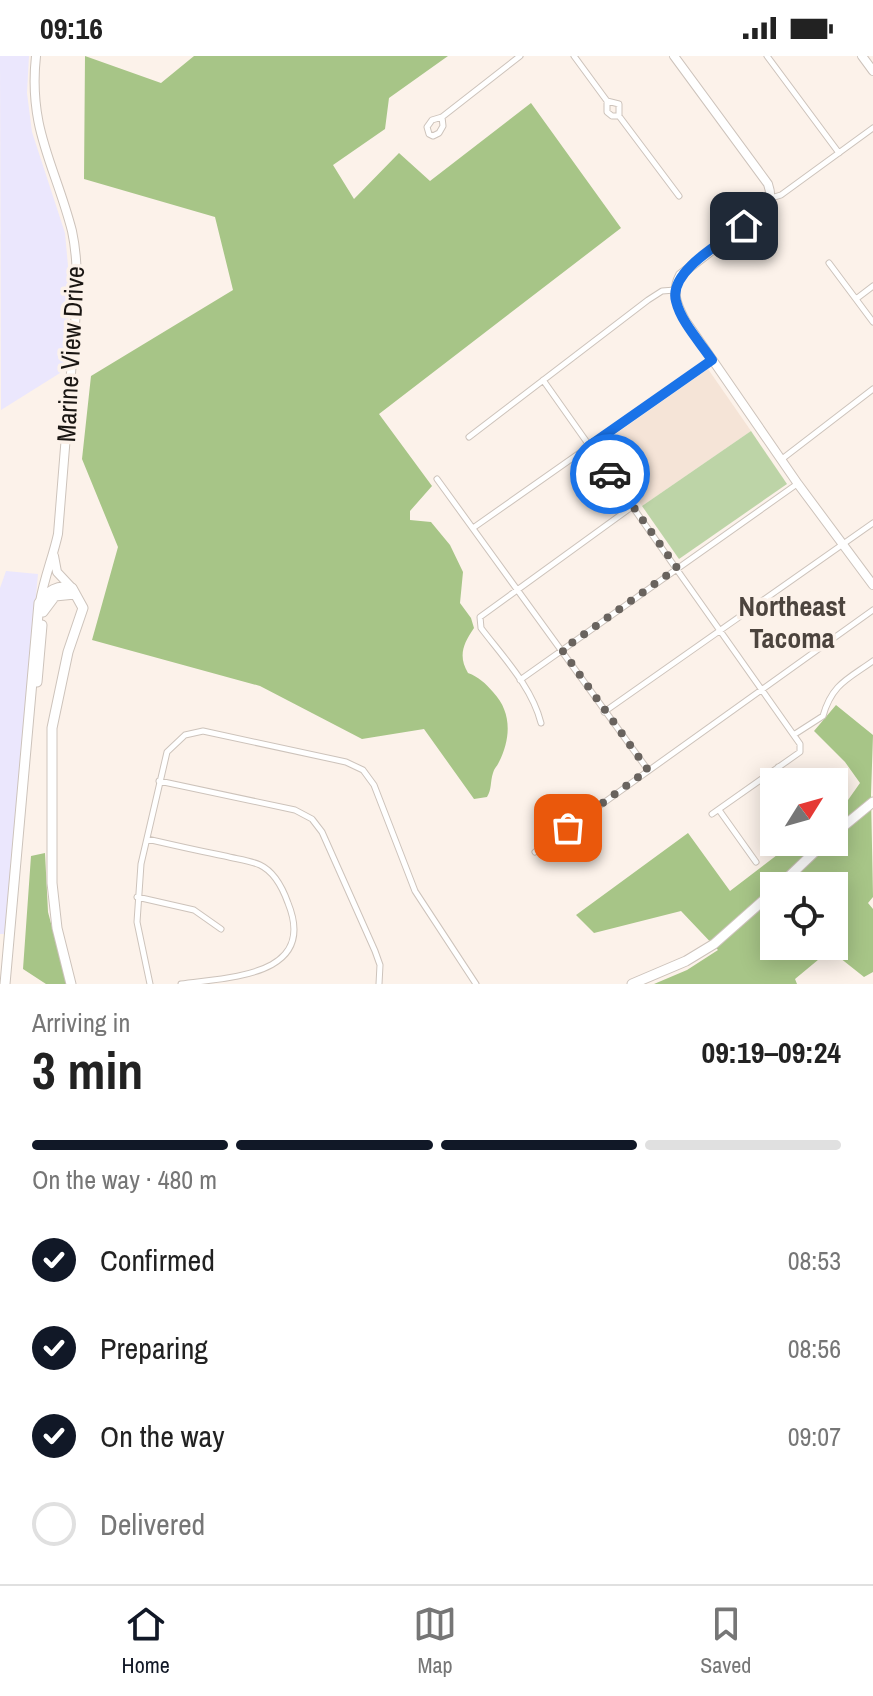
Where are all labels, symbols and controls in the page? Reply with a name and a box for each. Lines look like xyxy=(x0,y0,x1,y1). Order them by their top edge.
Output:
text: 09:16 xyxy=(40,8,103,48)
pin xyxy=(710,192,778,260)
icon: home xyxy=(722,204,766,248)
street label: Marine View Drive xyxy=(48,265,92,443)
courier xyxy=(570,434,650,514)
icon: car xyxy=(588,452,632,496)
district label: Northeast Tacoma xyxy=(738,587,846,657)
north arrow xyxy=(760,768,848,856)
map controls xyxy=(760,768,848,960)
pin xyxy=(534,794,602,862)
icon: bag xyxy=(546,806,590,850)
button: locate xyxy=(760,872,848,960)
text: Arriving in xyxy=(32,1005,130,1040)
text: 09:19–09:24 xyxy=(702,1032,841,1072)
text: 3 min xyxy=(32,1035,143,1105)
text: On the way · 480 m xyxy=(32,1162,217,1197)
icon: check xyxy=(32,1238,76,1282)
text: Confirmed xyxy=(100,1240,215,1280)
text: 08:53 xyxy=(788,1243,841,1278)
icon: check xyxy=(32,1326,76,1370)
text: Preparing xyxy=(100,1328,208,1368)
text: 08:56 xyxy=(788,1331,841,1366)
icon: check xyxy=(32,1414,76,1458)
text: On the way xyxy=(100,1416,224,1456)
text: 09:07 xyxy=(788,1419,841,1454)
text: Delivered xyxy=(100,1504,205,1544)
tab: Home xyxy=(122,1602,170,1680)
tab: Map xyxy=(413,1602,457,1680)
tab: Saved xyxy=(700,1602,751,1680)

